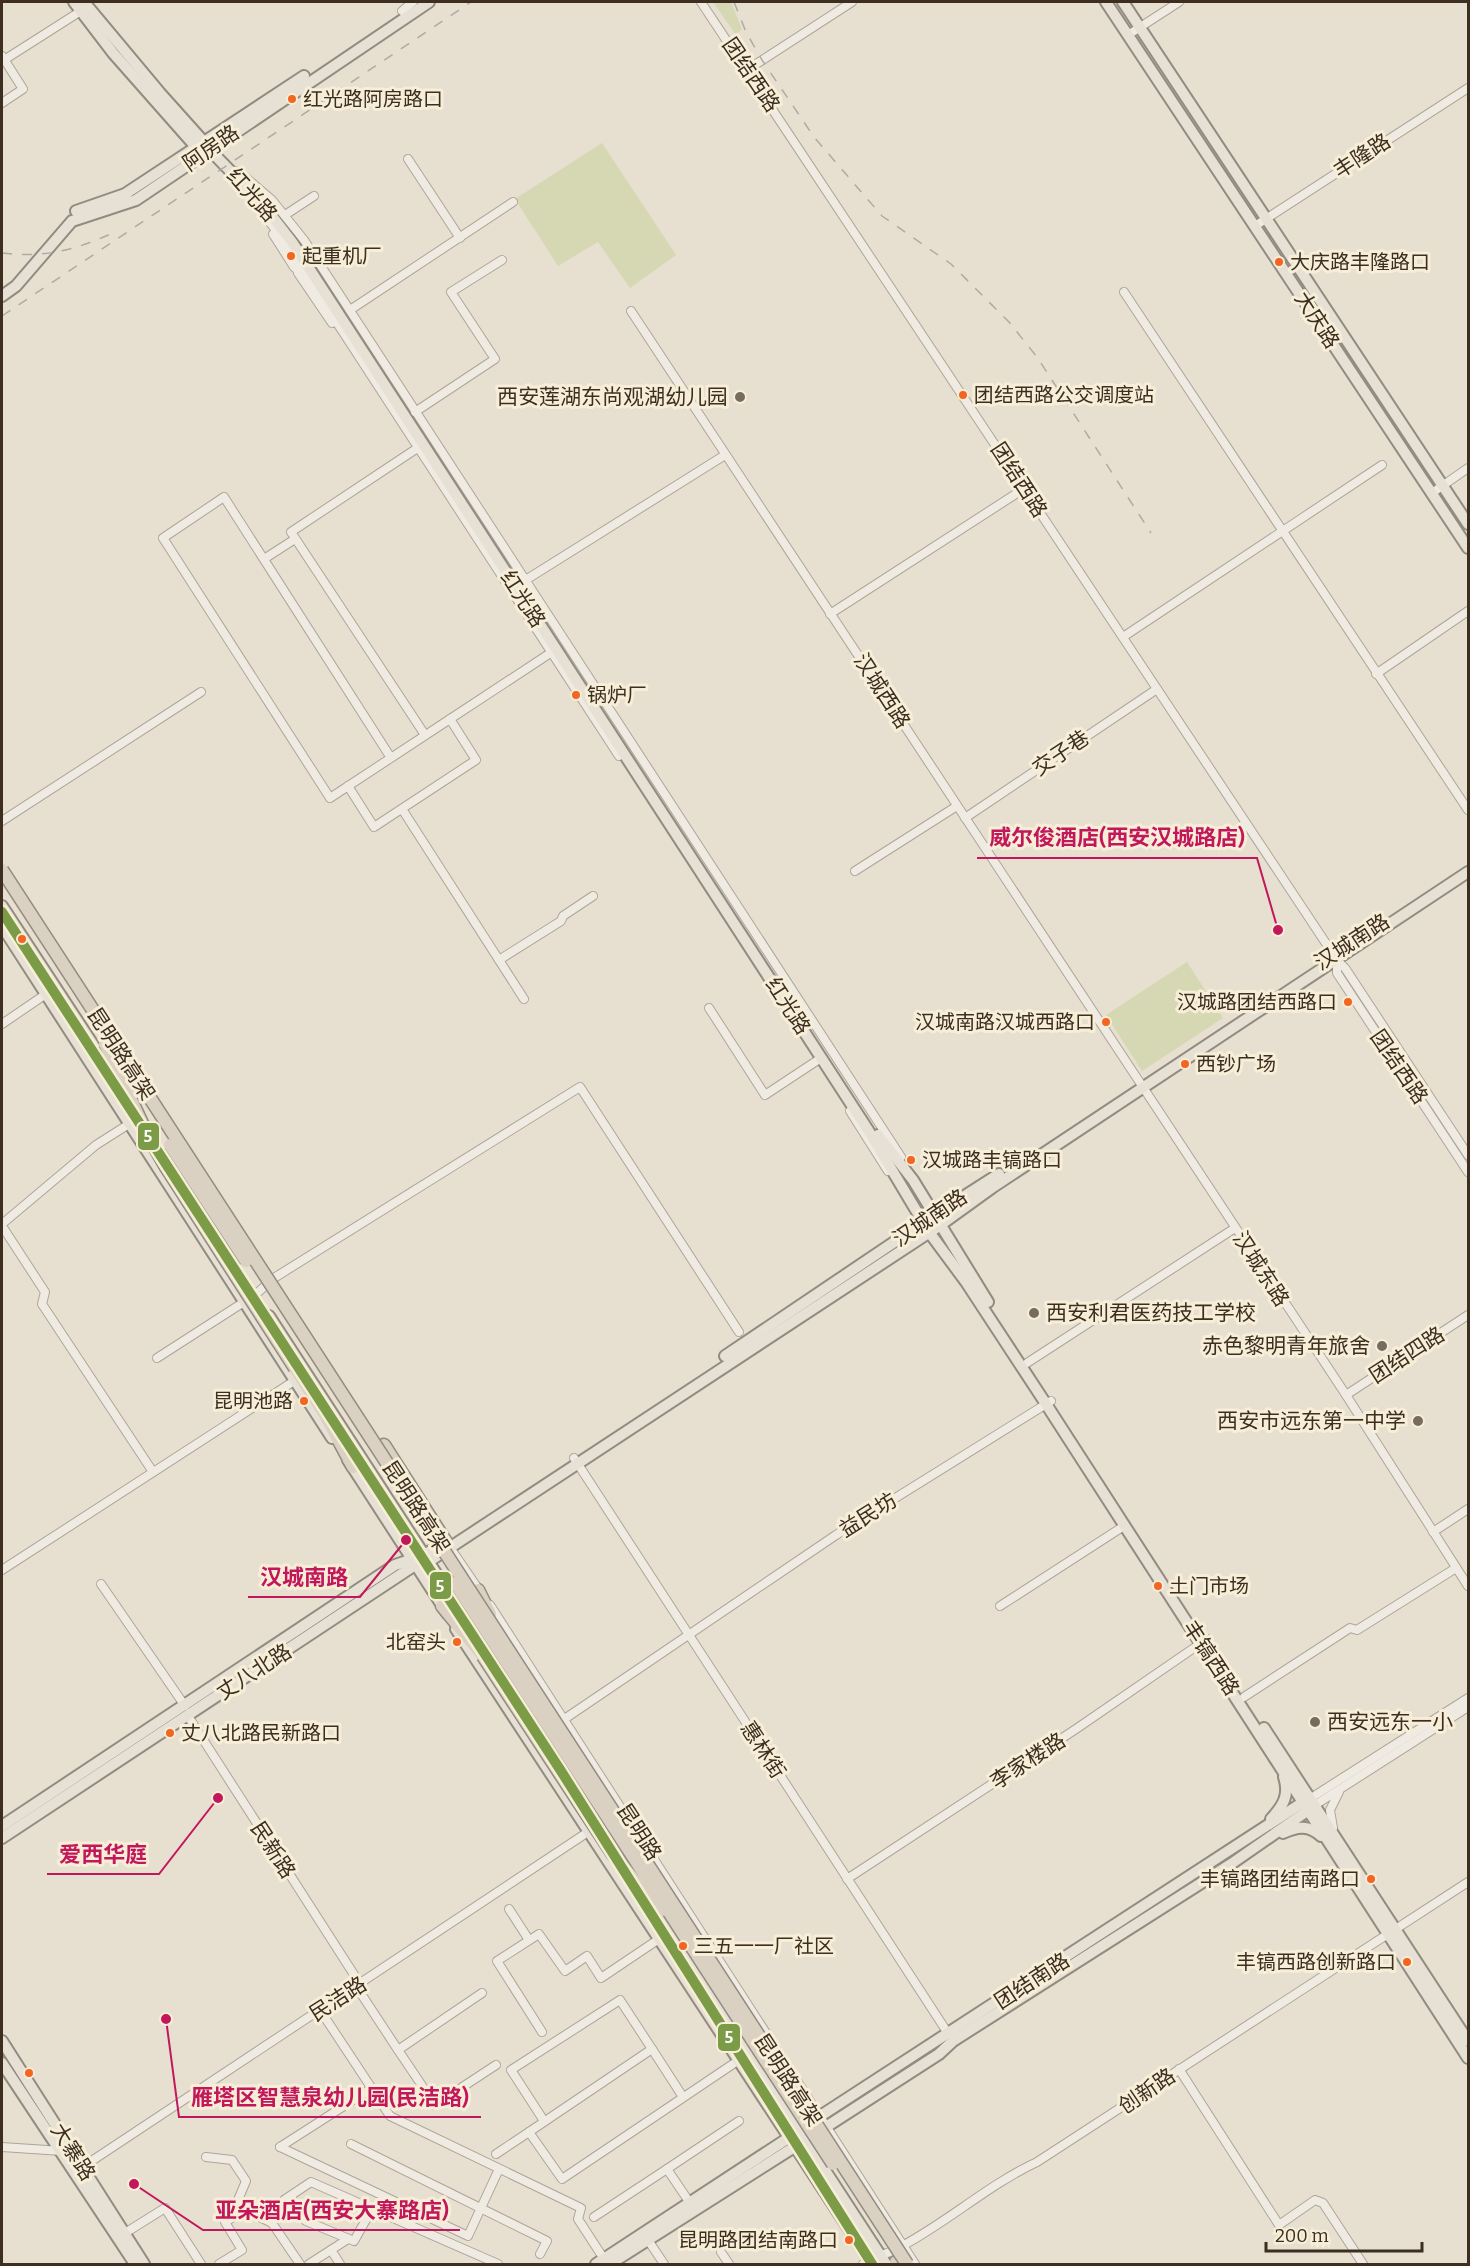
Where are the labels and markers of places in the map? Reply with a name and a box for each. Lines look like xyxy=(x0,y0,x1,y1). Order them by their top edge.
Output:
place label: 红光路阿房路口 xyxy=(303,87,443,111)
marker: 红光路阿房路口 xyxy=(286,93,298,105)
place label: 起重机厂 xyxy=(302,244,382,268)
marker: 起重机厂 xyxy=(285,250,297,262)
place label: 大庆路丰隆路口 xyxy=(1290,250,1430,274)
marker: 大庆路丰隆路口 xyxy=(1273,256,1285,268)
place label: 团结西路公交调度站 xyxy=(974,383,1154,407)
place label: 西安莲湖东尚观湖幼儿园 xyxy=(497,384,728,410)
marker: 团结西路公交调度站 xyxy=(957,389,969,401)
marker: 西安莲湖东尚观湖幼儿园 xyxy=(733,390,747,404)
place label: 锅炉厂 xyxy=(587,683,647,707)
marker: 锅炉厂 xyxy=(570,689,582,701)
callout: 威尔俊酒店(西安汉城路店) xyxy=(977,818,1257,858)
unlabelled marker xyxy=(16,933,28,945)
place label: 汉城路团结西路口 xyxy=(1177,990,1337,1014)
marker: 汉城路团结西路口 xyxy=(1342,996,1354,1008)
place label: 汉城南路汉城西路口 xyxy=(915,1010,1095,1034)
marker: 汉城南路汉城西路口 xyxy=(1100,1016,1112,1028)
place label: 西钞广场 xyxy=(1196,1052,1276,1076)
marker: 西钞广场 xyxy=(1179,1058,1191,1070)
place label: 汉城路丰镐路口 xyxy=(922,1148,1062,1172)
marker: 汉城路丰镐路口 xyxy=(905,1154,917,1166)
place label: 西安利君医药技工学校 xyxy=(1046,1300,1256,1326)
marker: 西安利君医药技工学校 xyxy=(1027,1306,1041,1320)
place label: 赤色黎明青年旅舍 xyxy=(1202,1333,1370,1359)
marker: 赤色黎明青年旅舍 xyxy=(1375,1339,1389,1353)
place label: 昆明池路 xyxy=(213,1389,293,1413)
marker: 昆明池路 xyxy=(298,1395,310,1407)
place label: 西安市远东第一中学 xyxy=(1217,1408,1406,1434)
marker: 西安市远东第一中学 xyxy=(1411,1414,1425,1428)
callout: 汉城南路 xyxy=(248,1557,360,1597)
place label: 土门市场 xyxy=(1169,1574,1249,1598)
marker: 土门市场 xyxy=(1152,1580,1164,1592)
place label: 北窑头 xyxy=(386,1630,446,1654)
marker: 北窑头 xyxy=(451,1636,463,1648)
place label: 西安远东一小 xyxy=(1327,1709,1453,1735)
marker: 西安远东一小 xyxy=(1308,1715,1322,1729)
place label: 丈八北路民新路口 xyxy=(181,1721,341,1745)
marker: 丈八北路民新路口 xyxy=(164,1727,176,1739)
callout: 爱西华庭 xyxy=(47,1834,159,1874)
place label: 丰镐路团结南路口 xyxy=(1200,1867,1360,1891)
marker: 丰镐路团结南路口 xyxy=(1365,1873,1377,1885)
place label: 三五一一厂社区 xyxy=(694,1934,834,1958)
marker: 三五一一厂社区 xyxy=(677,1940,689,1952)
place label: 丰镐西路创新路口 xyxy=(1236,1950,1396,1974)
marker: 丰镐西路创新路口 xyxy=(1401,1956,1413,1968)
unlabelled marker xyxy=(23,2067,35,2079)
callout: 雁塔区智慧泉幼儿园(民洁路) xyxy=(179,2077,481,2117)
callout: 亚朵酒店(西安大寨路店) xyxy=(203,2190,460,2230)
place label: 昆明路团结南路口 xyxy=(678,2228,838,2252)
marker: 昆明路团结南路口 xyxy=(843,2234,855,2246)

